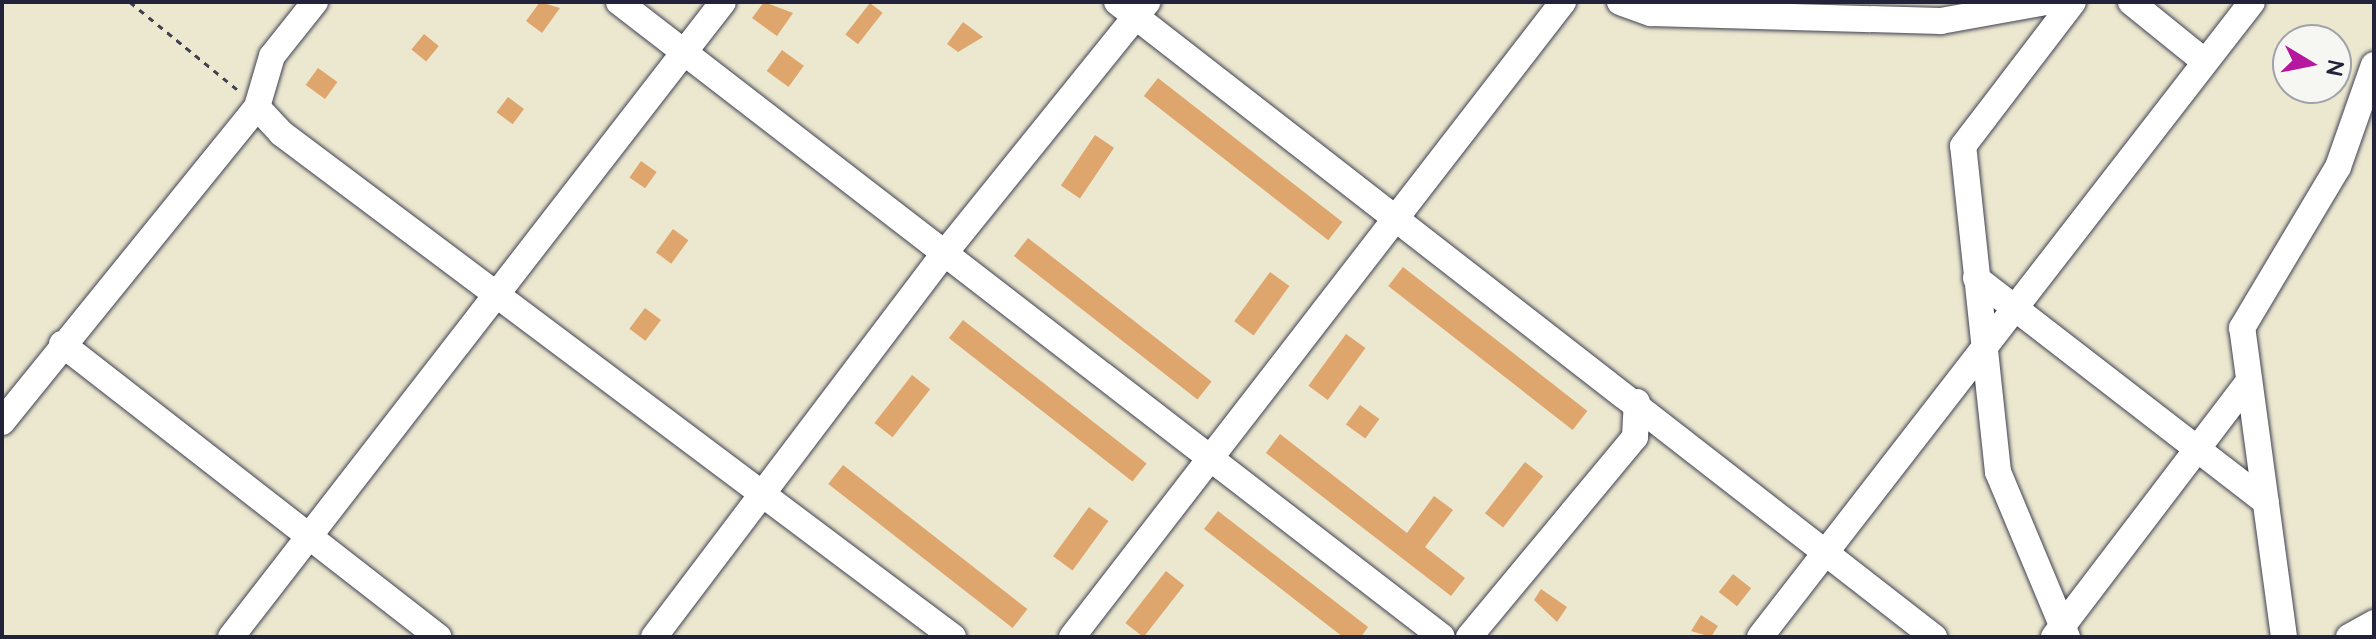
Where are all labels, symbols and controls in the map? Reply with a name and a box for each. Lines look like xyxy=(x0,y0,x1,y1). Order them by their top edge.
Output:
north arrow xyxy=(2272,24,2352,104)
text: N xyxy=(2318,58,2351,77)

